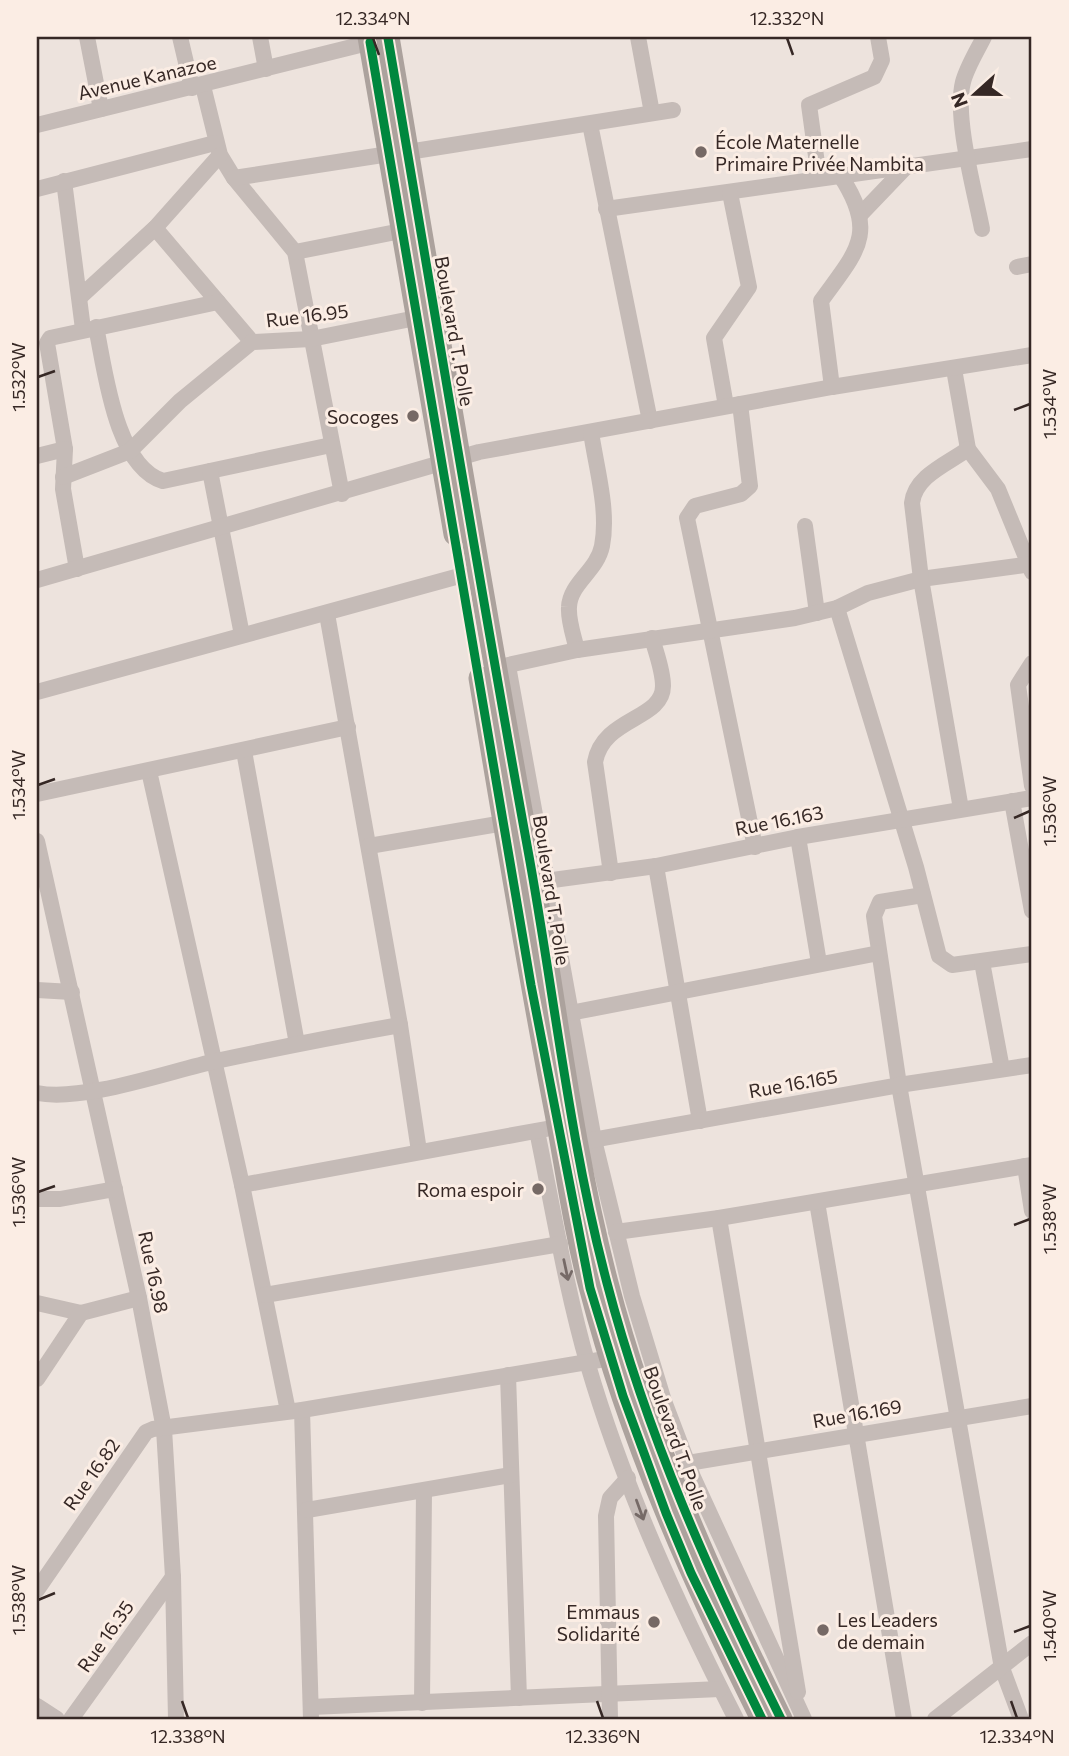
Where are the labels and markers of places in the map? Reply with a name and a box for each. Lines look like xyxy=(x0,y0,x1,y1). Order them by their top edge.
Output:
place label: École Maternelle Primaire Privée Nambita xyxy=(715,130,924,175)
marker: École Maternelle Primaire Privée Nambita xyxy=(693,144,709,160)
place label: Socoges xyxy=(327,405,399,428)
marker: Socoges xyxy=(405,408,421,424)
place label: Roma espoir xyxy=(417,1178,524,1201)
marker: Roma espoir xyxy=(530,1181,546,1197)
place label: Emmaus Solidarité xyxy=(557,1600,640,1645)
place label: Les Leaders de demain xyxy=(837,1608,938,1653)
marker: Emmaus Solidarité xyxy=(646,1614,662,1630)
marker: Les Leaders de demain xyxy=(815,1622,831,1638)

